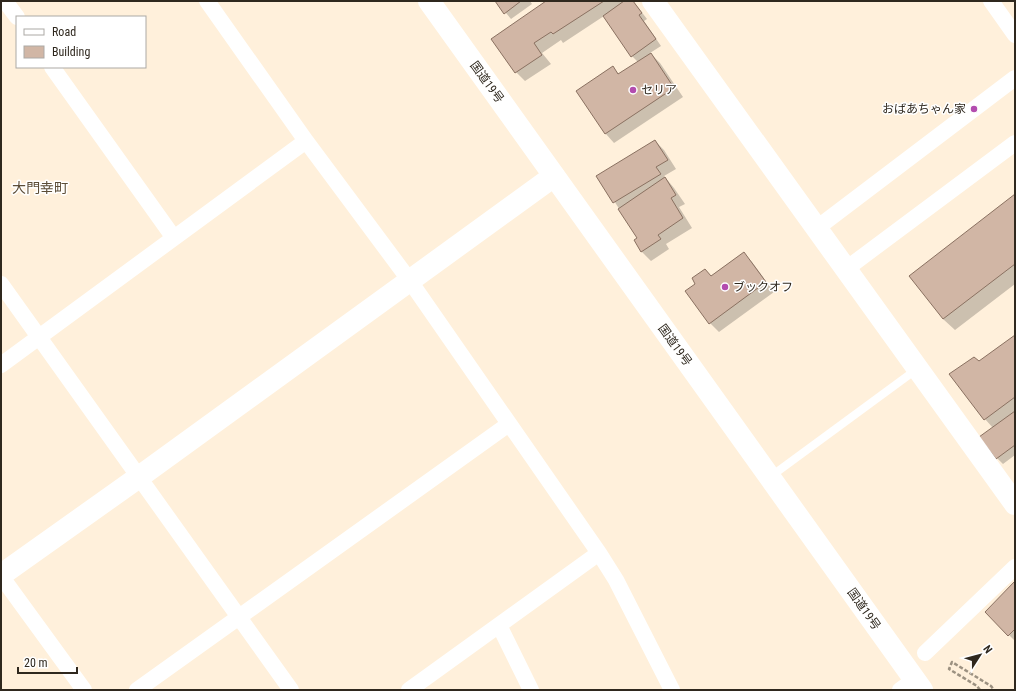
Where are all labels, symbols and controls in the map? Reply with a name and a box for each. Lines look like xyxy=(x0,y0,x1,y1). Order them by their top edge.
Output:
legend xyxy=(16,16,146,68)
text: Road xyxy=(52,25,76,39)
text: Building xyxy=(52,45,90,59)
street label: 国道19号 xyxy=(467,59,507,105)
place label: セリア xyxy=(641,83,677,97)
marker: セリア xyxy=(628,85,638,95)
place label: おばあちゃん家 xyxy=(882,102,966,116)
marker: おばあちゃん家 xyxy=(969,104,979,114)
district label: 大門幸町 xyxy=(12,180,68,196)
place label: ブックオフ xyxy=(733,280,793,294)
marker: ブックオフ xyxy=(720,282,730,292)
street label: 国道19号 xyxy=(655,322,695,368)
street label: 国道19号 xyxy=(845,585,883,633)
north arrow xyxy=(960,635,1000,675)
text: N xyxy=(980,643,995,656)
scale bar xyxy=(18,649,77,675)
text: 20 m xyxy=(24,656,48,670)

